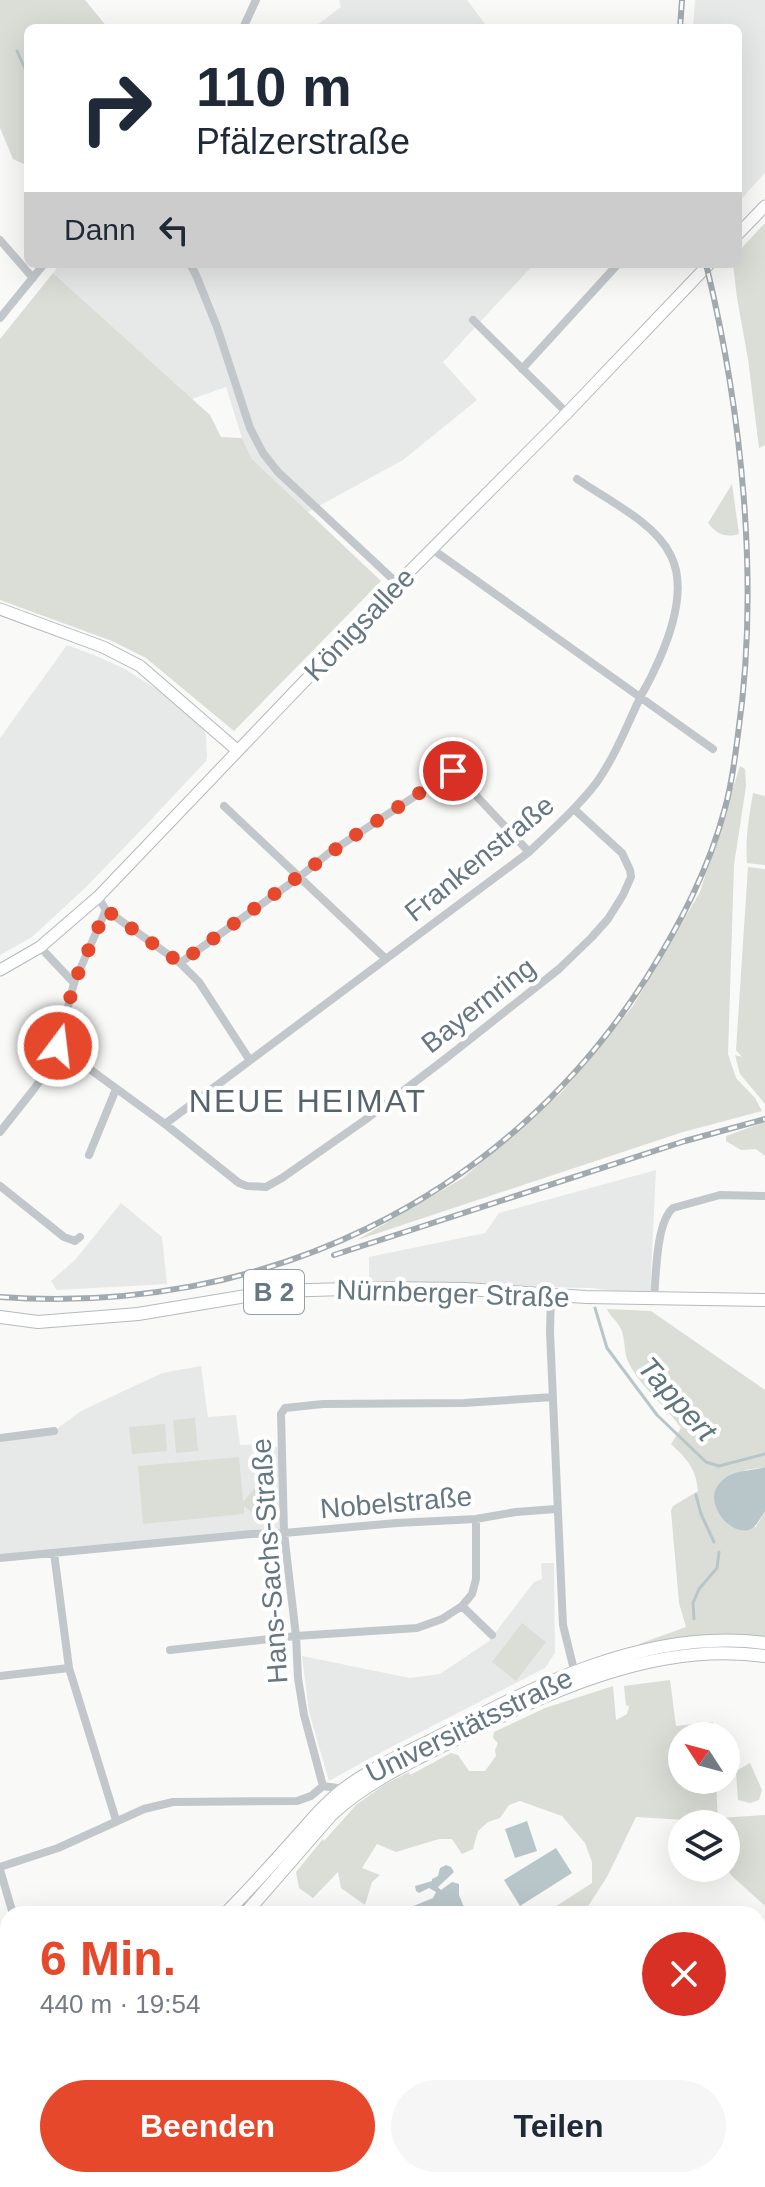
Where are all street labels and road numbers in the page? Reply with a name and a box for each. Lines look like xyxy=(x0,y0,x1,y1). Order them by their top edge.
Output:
street label: Königsallee xyxy=(298,562,421,687)
street label: Frankenstraße xyxy=(399,789,560,928)
street label: Bayernring xyxy=(415,951,541,1059)
road number: B 2 xyxy=(244,1270,304,1314)
street label: Nürnberger Straße xyxy=(336,1274,570,1313)
street label: Hans-Sachs-Straße xyxy=(245,1437,294,1685)
street label: Nobelstraße xyxy=(319,1480,473,1525)
street label: Universitätsstraße xyxy=(361,1662,577,1789)

